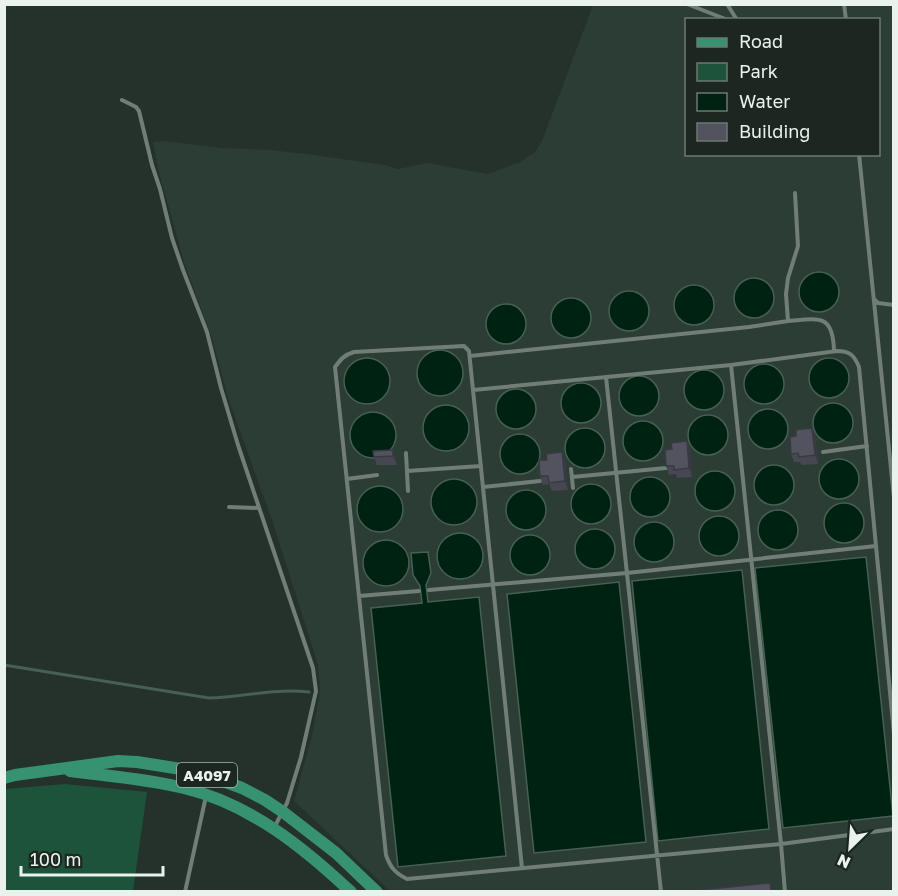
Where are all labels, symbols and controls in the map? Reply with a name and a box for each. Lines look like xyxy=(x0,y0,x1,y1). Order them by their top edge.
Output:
legend xyxy=(685,18,880,156)
text: Road xyxy=(739,30,783,52)
text: Park xyxy=(739,60,778,82)
text: Water xyxy=(739,90,790,112)
text: Building xyxy=(739,120,810,142)
road number: A4097 xyxy=(177,763,237,787)
north arrow xyxy=(820,818,880,878)
scale bar xyxy=(21,839,164,877)
text: 100 m xyxy=(30,848,81,870)
text: N xyxy=(834,850,853,873)

